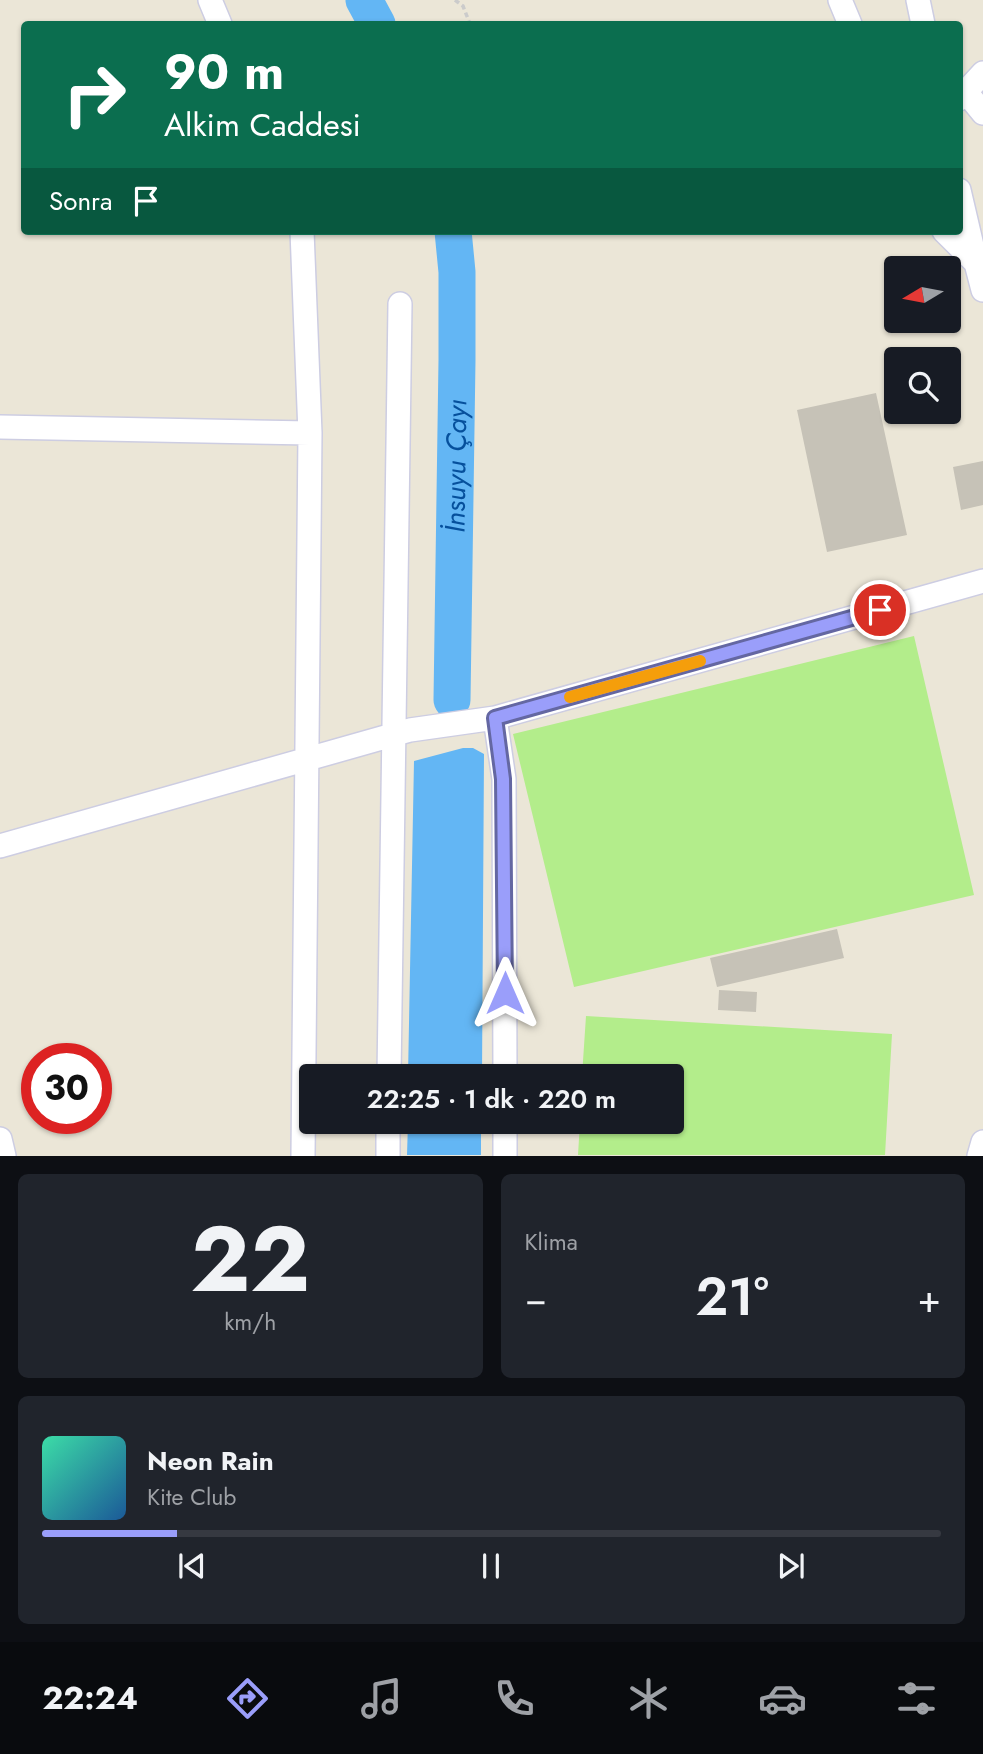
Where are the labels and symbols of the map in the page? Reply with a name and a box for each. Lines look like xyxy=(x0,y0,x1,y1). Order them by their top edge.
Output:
north arrow xyxy=(884,256,961,332)
water label: İnsuyu Çayı xyxy=(434,399,477,533)
pin xyxy=(850,580,910,640)
position arrow xyxy=(468,956,542,1030)
speed limit sign: 30 xyxy=(21,1043,112,1134)

